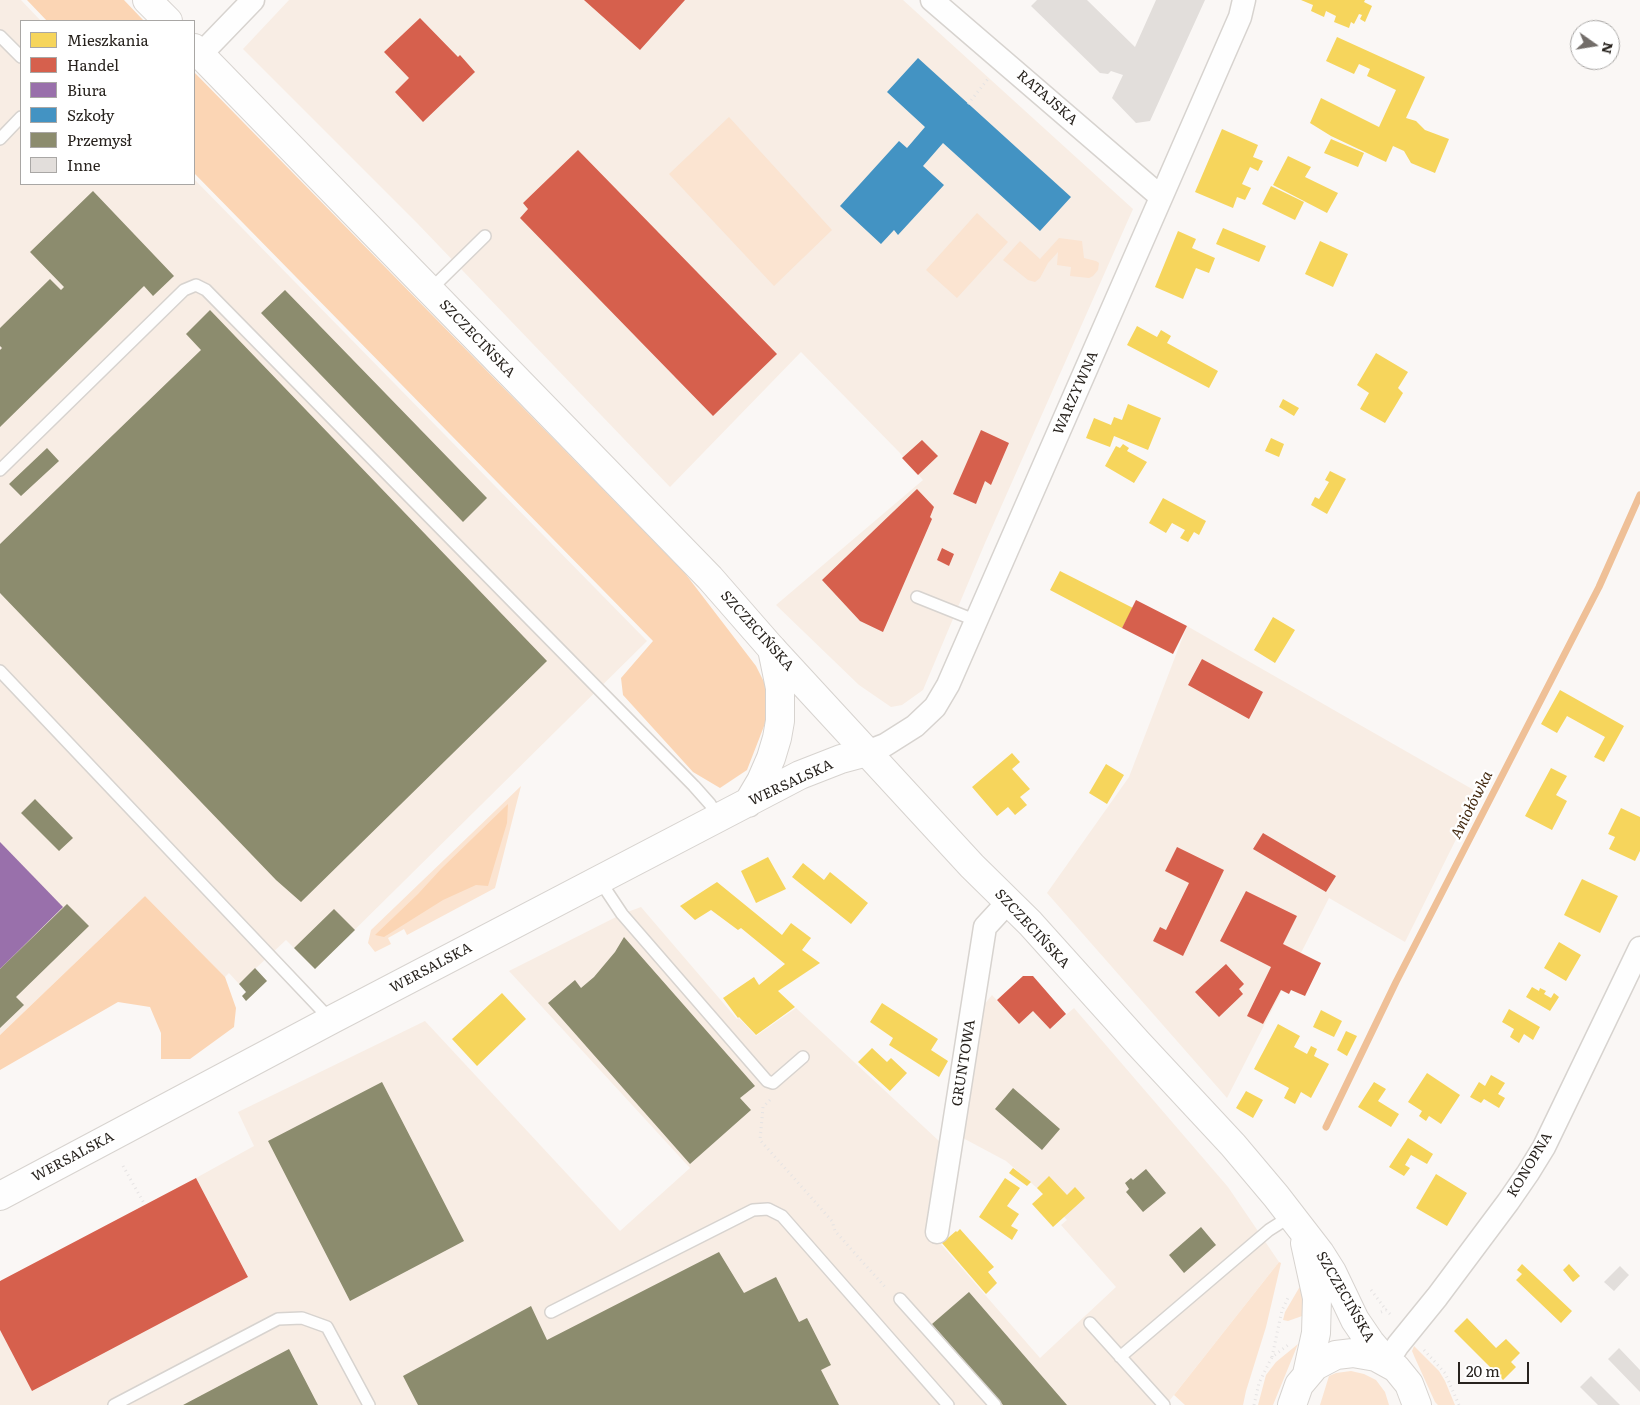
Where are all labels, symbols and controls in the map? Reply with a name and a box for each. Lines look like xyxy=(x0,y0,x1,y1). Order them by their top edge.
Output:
legend xyxy=(20,20,195,185)
north arrow xyxy=(1570,20,1620,70)
text: Mieszkania xyxy=(67,28,149,51)
text: N xyxy=(1598,40,1620,56)
text: Handel xyxy=(67,53,119,76)
street label: RATAJSKA xyxy=(1013,67,1081,129)
text: Biura xyxy=(67,78,107,101)
text: Szkoły xyxy=(67,103,114,126)
text: Przemysł xyxy=(67,128,132,151)
text: Inne xyxy=(67,153,101,176)
street label: SZCZECIŃSKA xyxy=(436,297,518,381)
street label: WARZYWNA xyxy=(1050,348,1102,438)
street label: SZCZECIŃSKA xyxy=(717,588,797,674)
street label: WERSALSKA xyxy=(746,756,836,810)
water label: Aniołówka xyxy=(1447,768,1497,842)
street label: SZCZECIŃSKA xyxy=(991,886,1073,972)
street label: WERSALSKA xyxy=(387,939,475,997)
street label: GRUNTOWA xyxy=(949,1019,979,1107)
street label: WERSALSKA xyxy=(29,1128,117,1186)
street label: KONOPNA xyxy=(1504,1130,1556,1200)
street label: SZCZECIŃSKA xyxy=(1312,1249,1378,1345)
scale bar xyxy=(1460,1352,1531,1384)
text: 20 m xyxy=(1466,1359,1500,1382)

